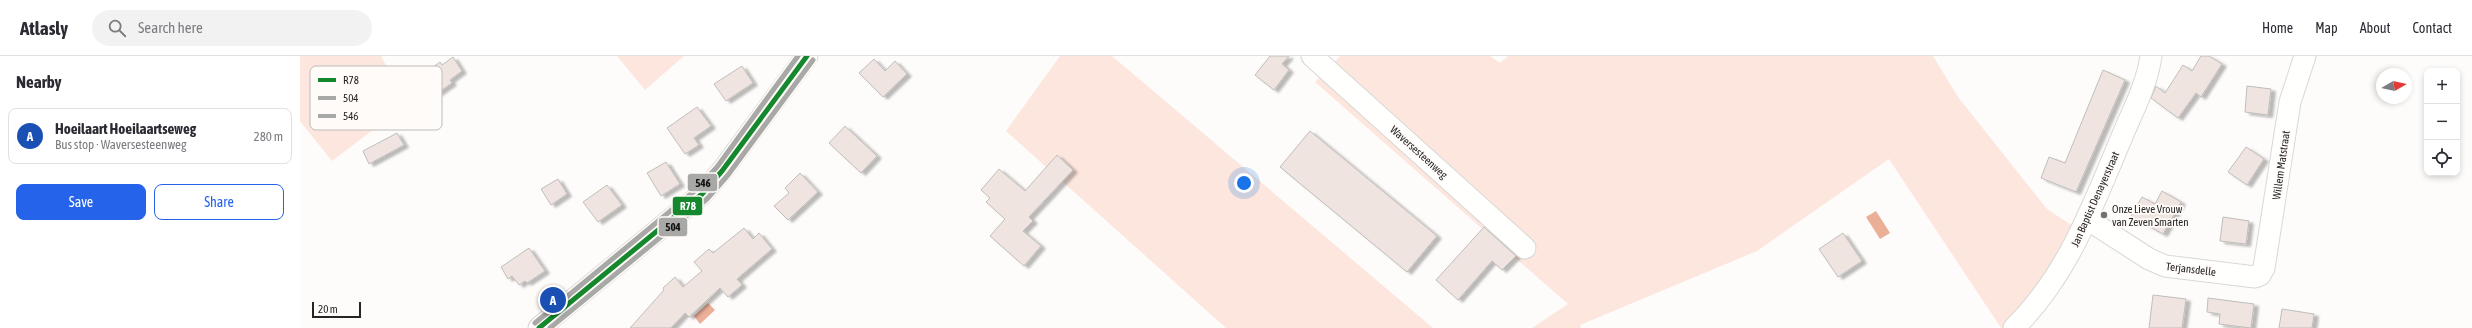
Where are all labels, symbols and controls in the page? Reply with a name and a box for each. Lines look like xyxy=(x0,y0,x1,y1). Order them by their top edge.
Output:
search box xyxy=(92,10,372,46)
text: Atlasly xyxy=(20,17,68,39)
icon: search xyxy=(106,17,128,39)
text: Search here xyxy=(138,19,203,36)
text: Home xyxy=(2262,20,2293,36)
text: Map xyxy=(2315,20,2338,36)
text: About xyxy=(2360,20,2391,36)
text: Contact xyxy=(2413,20,2452,36)
legend xyxy=(310,66,442,130)
north arrow xyxy=(2376,68,2412,104)
map controls xyxy=(2424,68,2460,176)
button: + xyxy=(2424,68,2460,104)
text: Nearby xyxy=(16,72,62,92)
text: R78 xyxy=(343,74,359,86)
text: 504 xyxy=(343,92,359,104)
button: − xyxy=(2424,104,2460,140)
text: 546 xyxy=(343,110,359,122)
text: Hoeilaart Hoeilaartseweg xyxy=(55,120,196,137)
street label: Waversesteenweg xyxy=(1388,123,1450,181)
text: A xyxy=(27,129,33,144)
text: 280 m xyxy=(254,129,283,144)
street label: Willem Matstraat xyxy=(2270,130,2292,200)
text: Bus stop · Waversesteenweg xyxy=(55,137,187,152)
button: locate xyxy=(2424,140,2460,176)
street label: Jan Baptist Denayerstraat xyxy=(2069,150,2121,248)
line badge: 546 xyxy=(687,173,718,192)
your location xyxy=(1234,173,1254,193)
text: 546 xyxy=(695,177,711,189)
button: Save xyxy=(16,184,146,220)
button: Share xyxy=(154,184,284,220)
line badge: R78 xyxy=(672,196,703,216)
text: R78 xyxy=(680,200,696,212)
place label: Onze Lieve Vrouw van Zeven Smarten xyxy=(2112,203,2189,228)
marker: Onze Lieve Vrouw van Zeven Smarten xyxy=(2099,210,2109,220)
line badge: 504 xyxy=(658,217,688,237)
text: 504 xyxy=(665,221,681,233)
street label: Terjansdelle xyxy=(2165,260,2217,278)
pin: A xyxy=(540,285,566,315)
scale bar xyxy=(312,300,361,319)
text: 20 m xyxy=(318,303,338,315)

